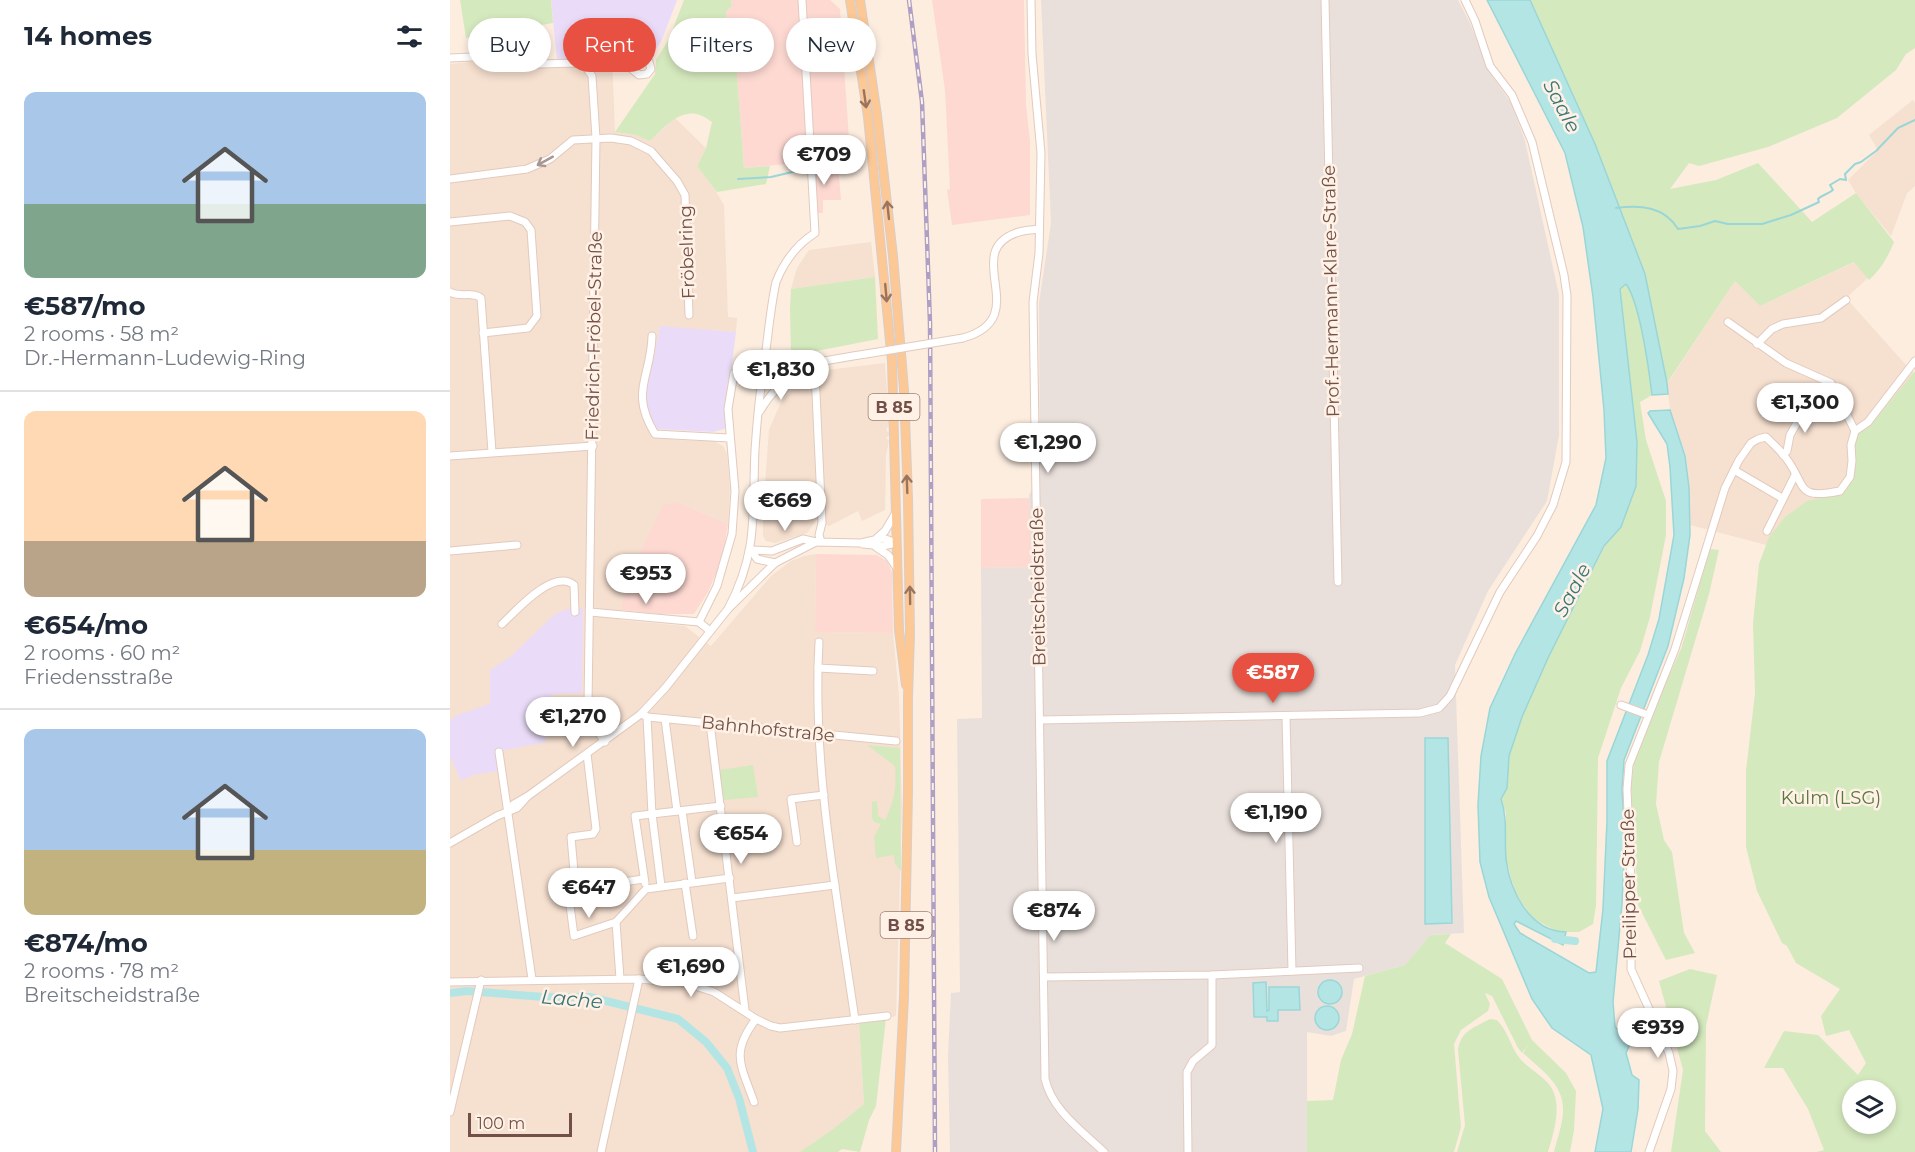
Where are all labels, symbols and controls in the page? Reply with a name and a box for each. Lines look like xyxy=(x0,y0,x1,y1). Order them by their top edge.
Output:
chip: Buy xyxy=(468,18,551,72)
chip: Rent xyxy=(563,18,656,72)
chip: Filters xyxy=(668,18,774,72)
chip: New xyxy=(786,18,876,72)
text: 14 homes xyxy=(24,20,152,52)
icon: filters xyxy=(393,20,426,53)
water label: Saale xyxy=(1538,75,1586,137)
one-way arrow xyxy=(860,89,871,109)
icon: home xyxy=(171,131,279,239)
pin: €709 xyxy=(788,135,860,186)
text: €709 xyxy=(797,142,851,166)
one-way arrow xyxy=(537,155,554,167)
street label: Prof.-Hermann-Klare-Straße xyxy=(1318,165,1344,417)
one-way arrow xyxy=(882,201,893,221)
street label: Fröbelring xyxy=(674,205,700,299)
street label: Friedrich-Fröbel-Straße xyxy=(581,231,607,441)
one-way arrow xyxy=(881,283,892,303)
text: €587/mo xyxy=(24,290,146,322)
text: 2 rooms · 58 m² xyxy=(24,322,179,346)
text: Dr.-Hermann-Ludewig-Ring xyxy=(24,346,306,370)
pin: €1,830 xyxy=(732,350,830,401)
text: €1,830 xyxy=(747,357,815,381)
pin: €1,300 xyxy=(1756,383,1854,434)
text: €1,300 xyxy=(1771,390,1839,414)
road number: B 85 xyxy=(868,394,920,420)
pin: €1,290 xyxy=(999,423,1097,474)
text: €1,290 xyxy=(1014,430,1082,454)
icon: home xyxy=(171,450,279,558)
one-way arrow xyxy=(902,474,913,494)
pin: €669 xyxy=(749,481,821,532)
text: €669 xyxy=(758,488,812,512)
street label: Breitscheidstraße xyxy=(1026,508,1050,666)
pin: €953 xyxy=(610,554,682,605)
water label: Saale xyxy=(1548,559,1596,621)
text: €953 xyxy=(620,561,672,585)
one-way arrow xyxy=(904,585,916,605)
text: €654/mo xyxy=(24,609,148,641)
text: 2 rooms · 60 m² xyxy=(24,641,180,665)
pin: €587 xyxy=(1237,653,1309,704)
text: €587 xyxy=(1246,660,1300,684)
text: Friedensstraße xyxy=(24,665,173,689)
pin: €1,270 xyxy=(524,697,622,748)
text: €1,270 xyxy=(539,704,607,728)
street label: Bahnhofstraße xyxy=(700,711,836,747)
icon: home xyxy=(171,768,279,876)
park label: Kulm (LSG) xyxy=(1781,787,1881,809)
pin: €1,190 xyxy=(1227,793,1325,844)
text: €1,190 xyxy=(1244,800,1308,824)
street label: Preilipper Straße xyxy=(1617,808,1641,959)
pin: €654 xyxy=(705,814,777,865)
text: €654 xyxy=(714,821,768,845)
pin: €647 xyxy=(553,868,625,919)
text: €647 xyxy=(562,875,616,899)
pin: €874 xyxy=(1018,891,1090,942)
text: €874 xyxy=(1027,898,1081,922)
road number: B 85 xyxy=(880,912,932,938)
text: €874/mo xyxy=(24,927,148,959)
pin: €1,690 xyxy=(642,947,740,998)
text: €1,690 xyxy=(657,954,725,978)
text: 2 rooms · 78 m² xyxy=(24,959,179,983)
text: Breitscheidstraße xyxy=(24,983,200,1007)
water label: Lache xyxy=(540,984,604,1014)
pin: €939 xyxy=(1622,1008,1694,1059)
text: €939 xyxy=(1631,1015,1685,1039)
map controls xyxy=(1842,1080,1896,1134)
button: layers xyxy=(1842,1080,1896,1134)
scale bar xyxy=(468,1110,572,1138)
text: 100 m xyxy=(477,1114,525,1133)

